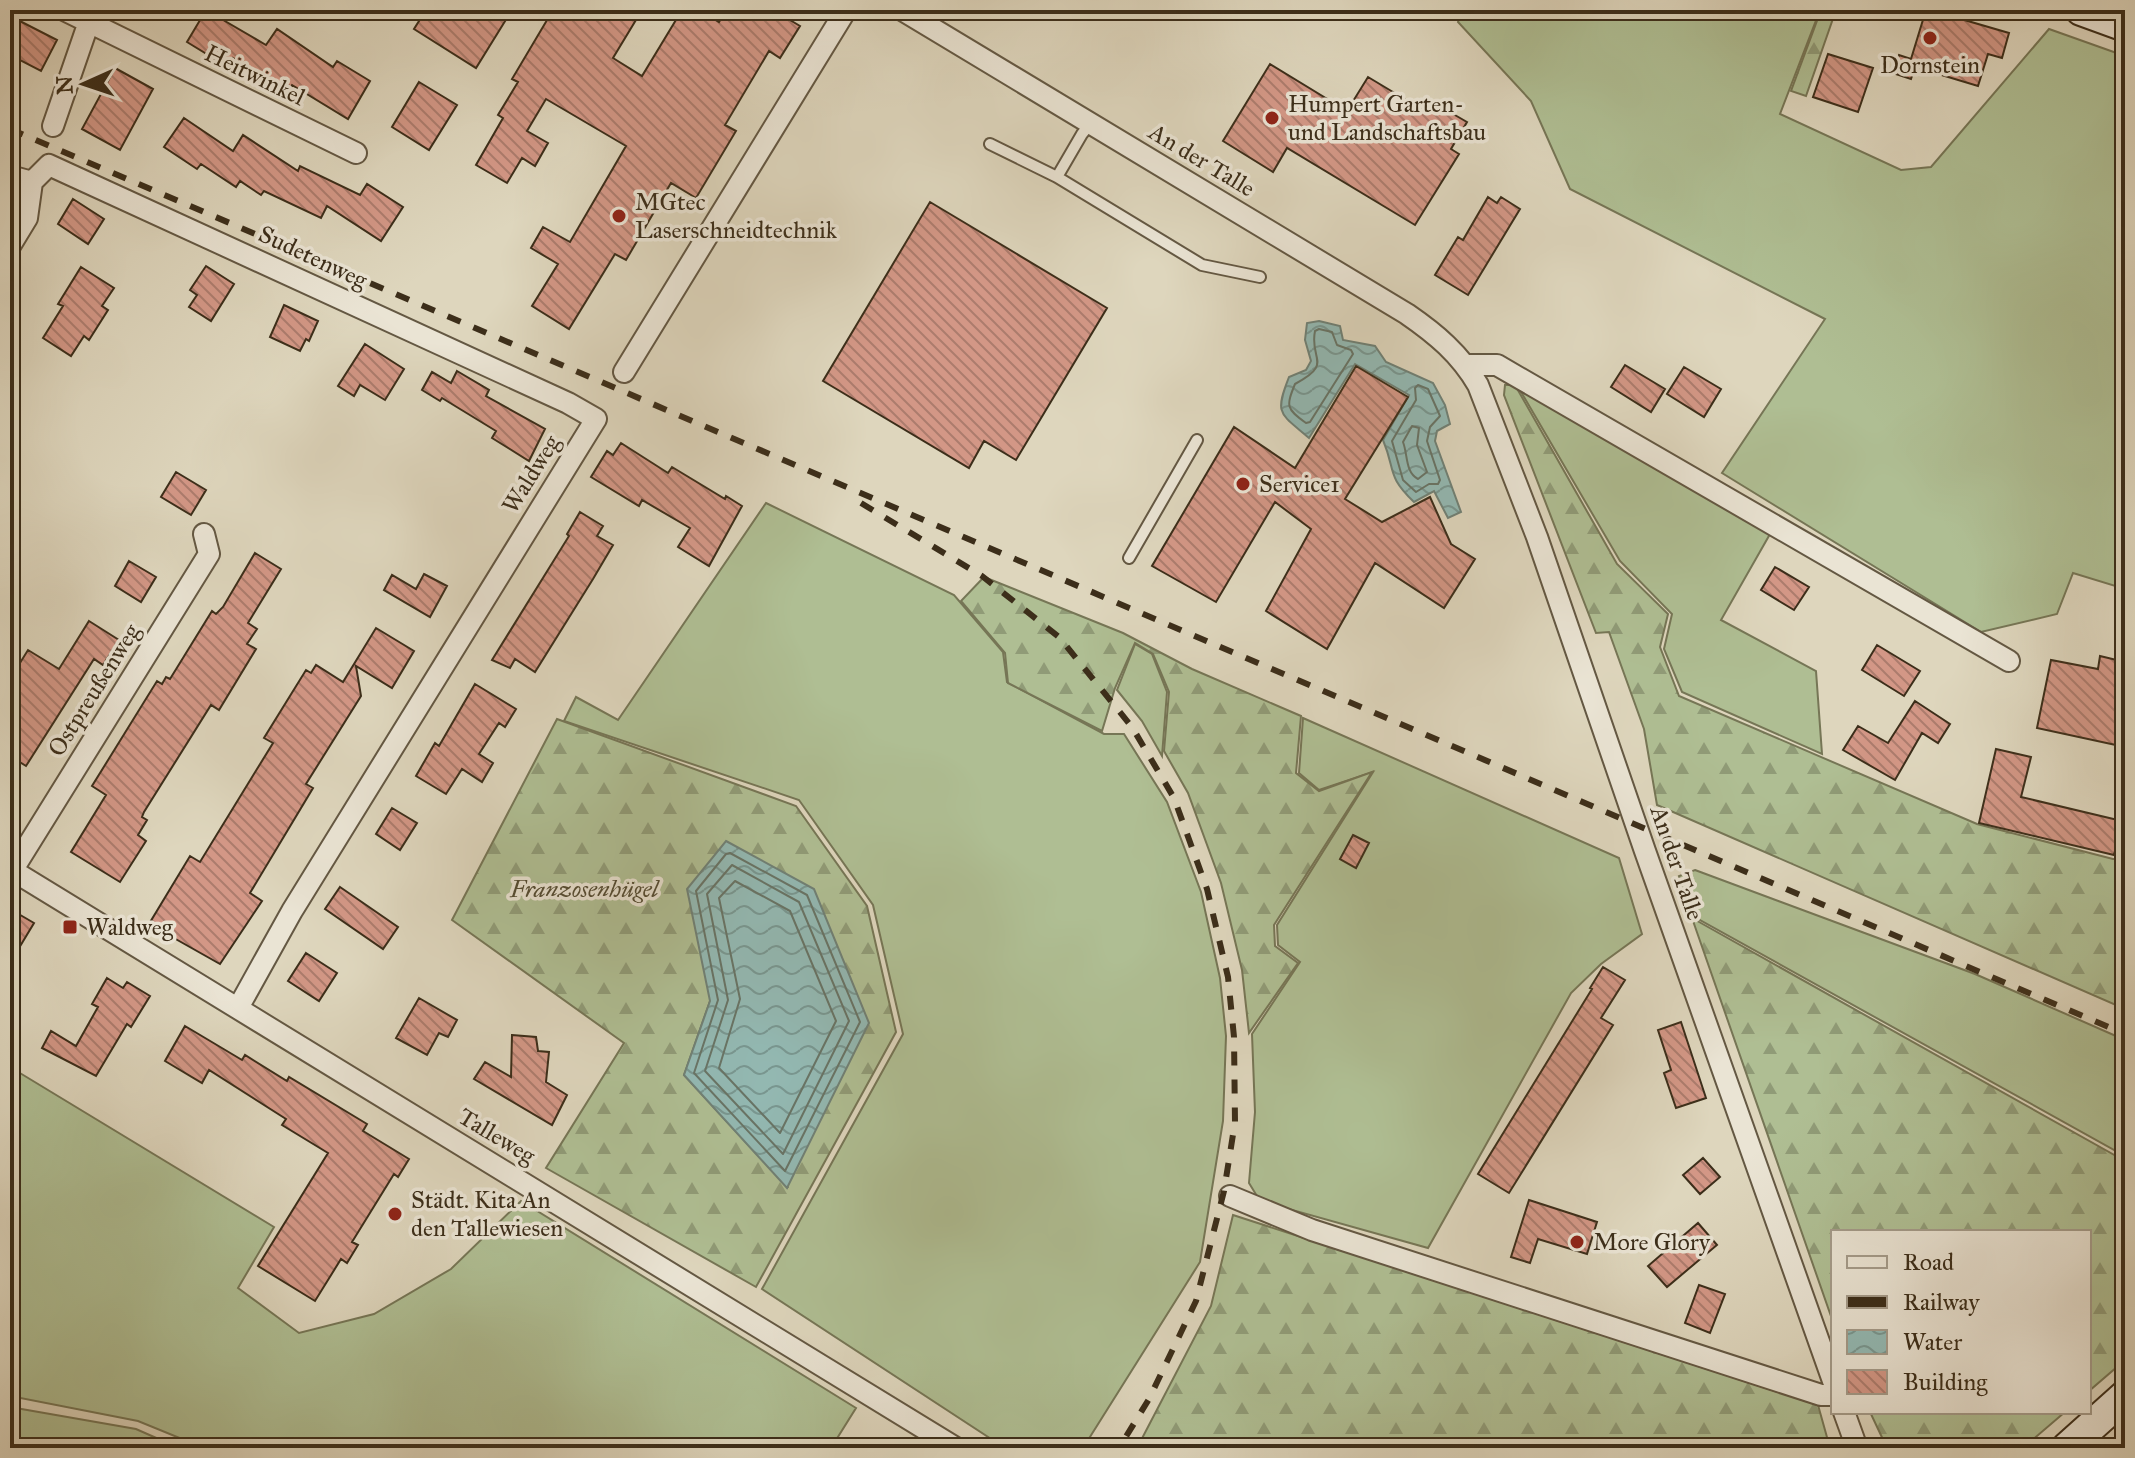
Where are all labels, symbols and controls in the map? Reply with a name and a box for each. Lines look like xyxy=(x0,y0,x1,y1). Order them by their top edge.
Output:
marker: Dornstein xyxy=(1921,29,1939,47)
street label: Heitwinkel xyxy=(200,38,311,112)
north arrow xyxy=(44,44,124,124)
place label: Dornstein xyxy=(1880,50,1980,80)
text: N xyxy=(51,75,78,95)
place label: Humpert Garten- und Landschaftsbau xyxy=(1288,89,1486,147)
marker: Humpert Garten- und Landschaftsbau xyxy=(1263,109,1281,127)
street label: An der Talle xyxy=(1143,116,1261,203)
place label: MGtec Laserschneidtechnik xyxy=(635,187,838,245)
marker: MGtec Laserschneidtechnik xyxy=(610,207,628,225)
street label: Sudetenweg xyxy=(254,219,373,296)
street label: Waldweg xyxy=(495,429,567,519)
place label: Service1 xyxy=(1259,469,1340,499)
marker: Service1 xyxy=(1234,475,1252,493)
street label: Ostpreußenweg xyxy=(41,617,147,762)
street label: An der Talle xyxy=(1643,801,1710,924)
park label: Franzosenhügel xyxy=(509,874,661,904)
place label: Waldweg xyxy=(86,912,174,942)
marker: Waldweg xyxy=(61,918,79,936)
street label: Talleweg xyxy=(453,1101,542,1171)
place label: Städt. Kita An den Tallewiesen xyxy=(411,1185,563,1243)
marker: Städt. Kita An den Tallewiesen xyxy=(386,1205,404,1223)
place label: More Glory xyxy=(1593,1227,1711,1257)
legend xyxy=(1831,1230,2091,1414)
marker: More Glory xyxy=(1568,1233,1586,1251)
text: Road xyxy=(1903,1247,1954,1277)
text: Railway xyxy=(1903,1287,1980,1317)
text: Water xyxy=(1903,1327,1962,1357)
text: Building xyxy=(1903,1367,1988,1397)

